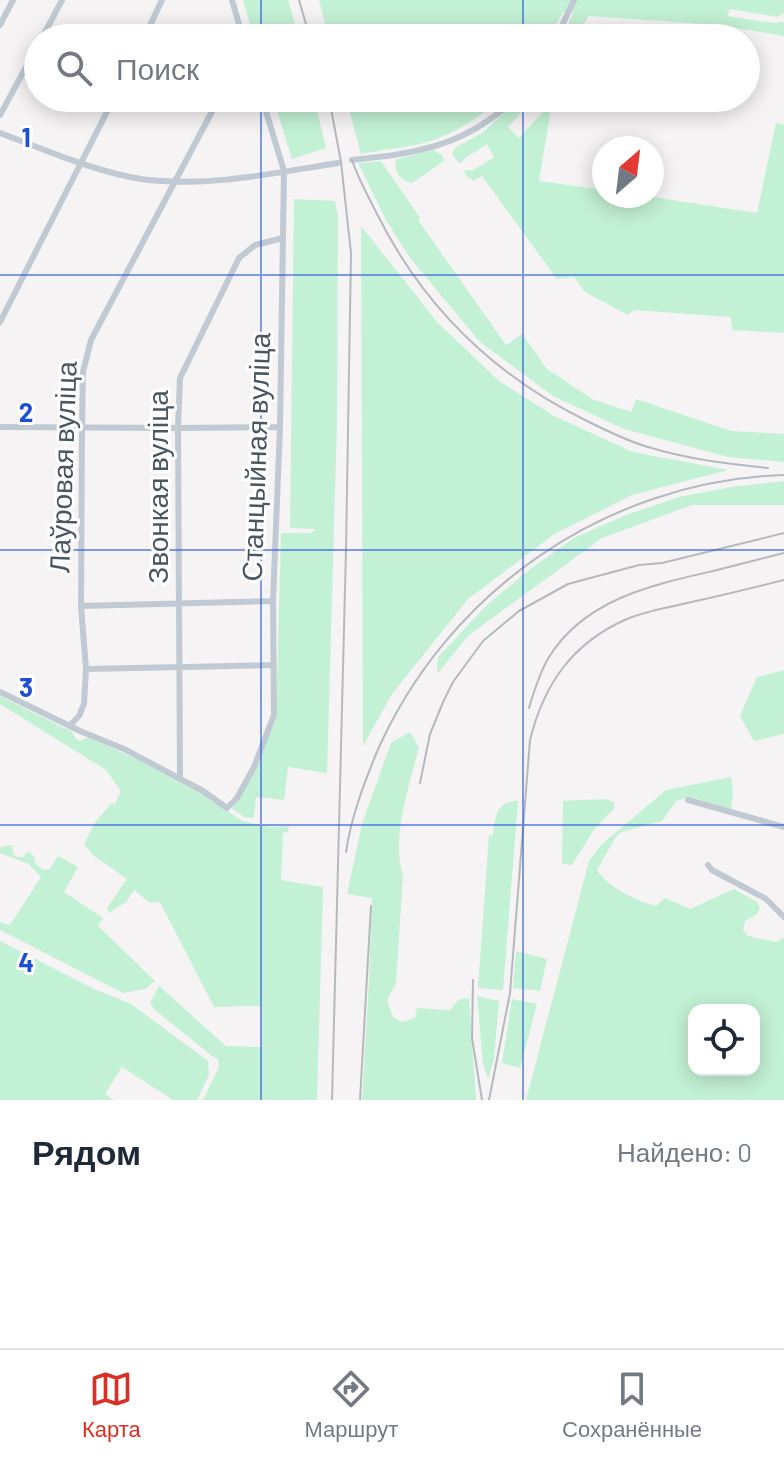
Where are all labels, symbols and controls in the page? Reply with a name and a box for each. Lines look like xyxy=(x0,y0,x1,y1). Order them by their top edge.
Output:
search box xyxy=(24,24,760,112)
icon: search xyxy=(52,46,96,90)
text: Поиск xyxy=(116,50,199,86)
text: 1 xyxy=(21,121,31,152)
north arrow xyxy=(592,136,664,208)
street label: Станцыйная вуліца xyxy=(234,331,276,582)
street label: Лаўровая вуліца xyxy=(41,360,83,573)
street label: Звонкая вуліца xyxy=(140,390,174,584)
text: 2 xyxy=(19,396,33,427)
text: 3 xyxy=(19,671,33,702)
text: 4 xyxy=(18,946,34,977)
map controls xyxy=(688,1004,760,1076)
button: locate xyxy=(688,1004,760,1076)
text: Рядом xyxy=(32,1131,141,1172)
text: Найдено: 0 xyxy=(617,1136,752,1167)
tab: Карта xyxy=(82,1367,141,1443)
tab: Маршрут xyxy=(305,1367,398,1443)
tab: Сохранённые xyxy=(562,1367,702,1443)

